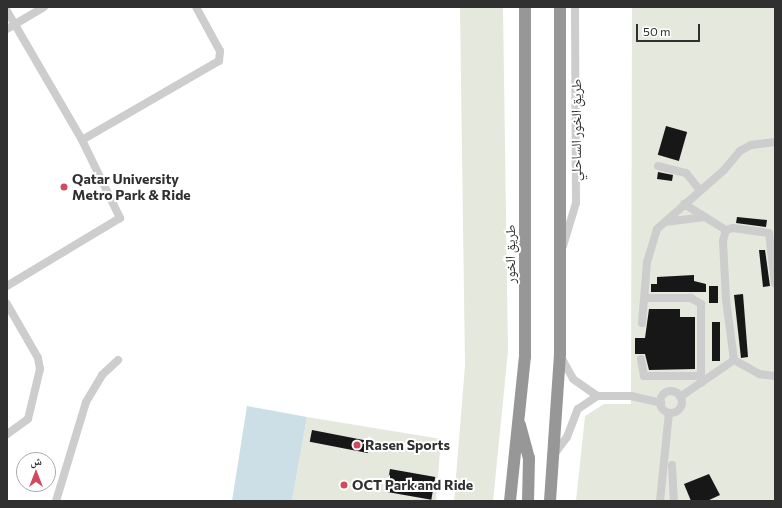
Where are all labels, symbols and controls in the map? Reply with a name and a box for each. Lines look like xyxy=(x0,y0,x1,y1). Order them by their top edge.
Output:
scale bar xyxy=(638,16,702,42)
text: 50 m xyxy=(643,24,671,38)
street label: طريق الخور الساحلي xyxy=(568,79,584,181)
place label: Qatar University Metro Park & Ride xyxy=(72,171,191,204)
marker: Qatar University Metro Park & Ride xyxy=(59,182,69,192)
street label: طريق الخور xyxy=(502,225,518,283)
place label: Rasen Sports xyxy=(365,437,450,453)
marker: Rasen Sports xyxy=(352,440,362,450)
north arrow xyxy=(16,452,56,492)
text: ش xyxy=(30,454,42,467)
place label: OCT Park and Ride xyxy=(352,477,473,493)
marker: OCT Park and Ride xyxy=(339,480,349,490)

